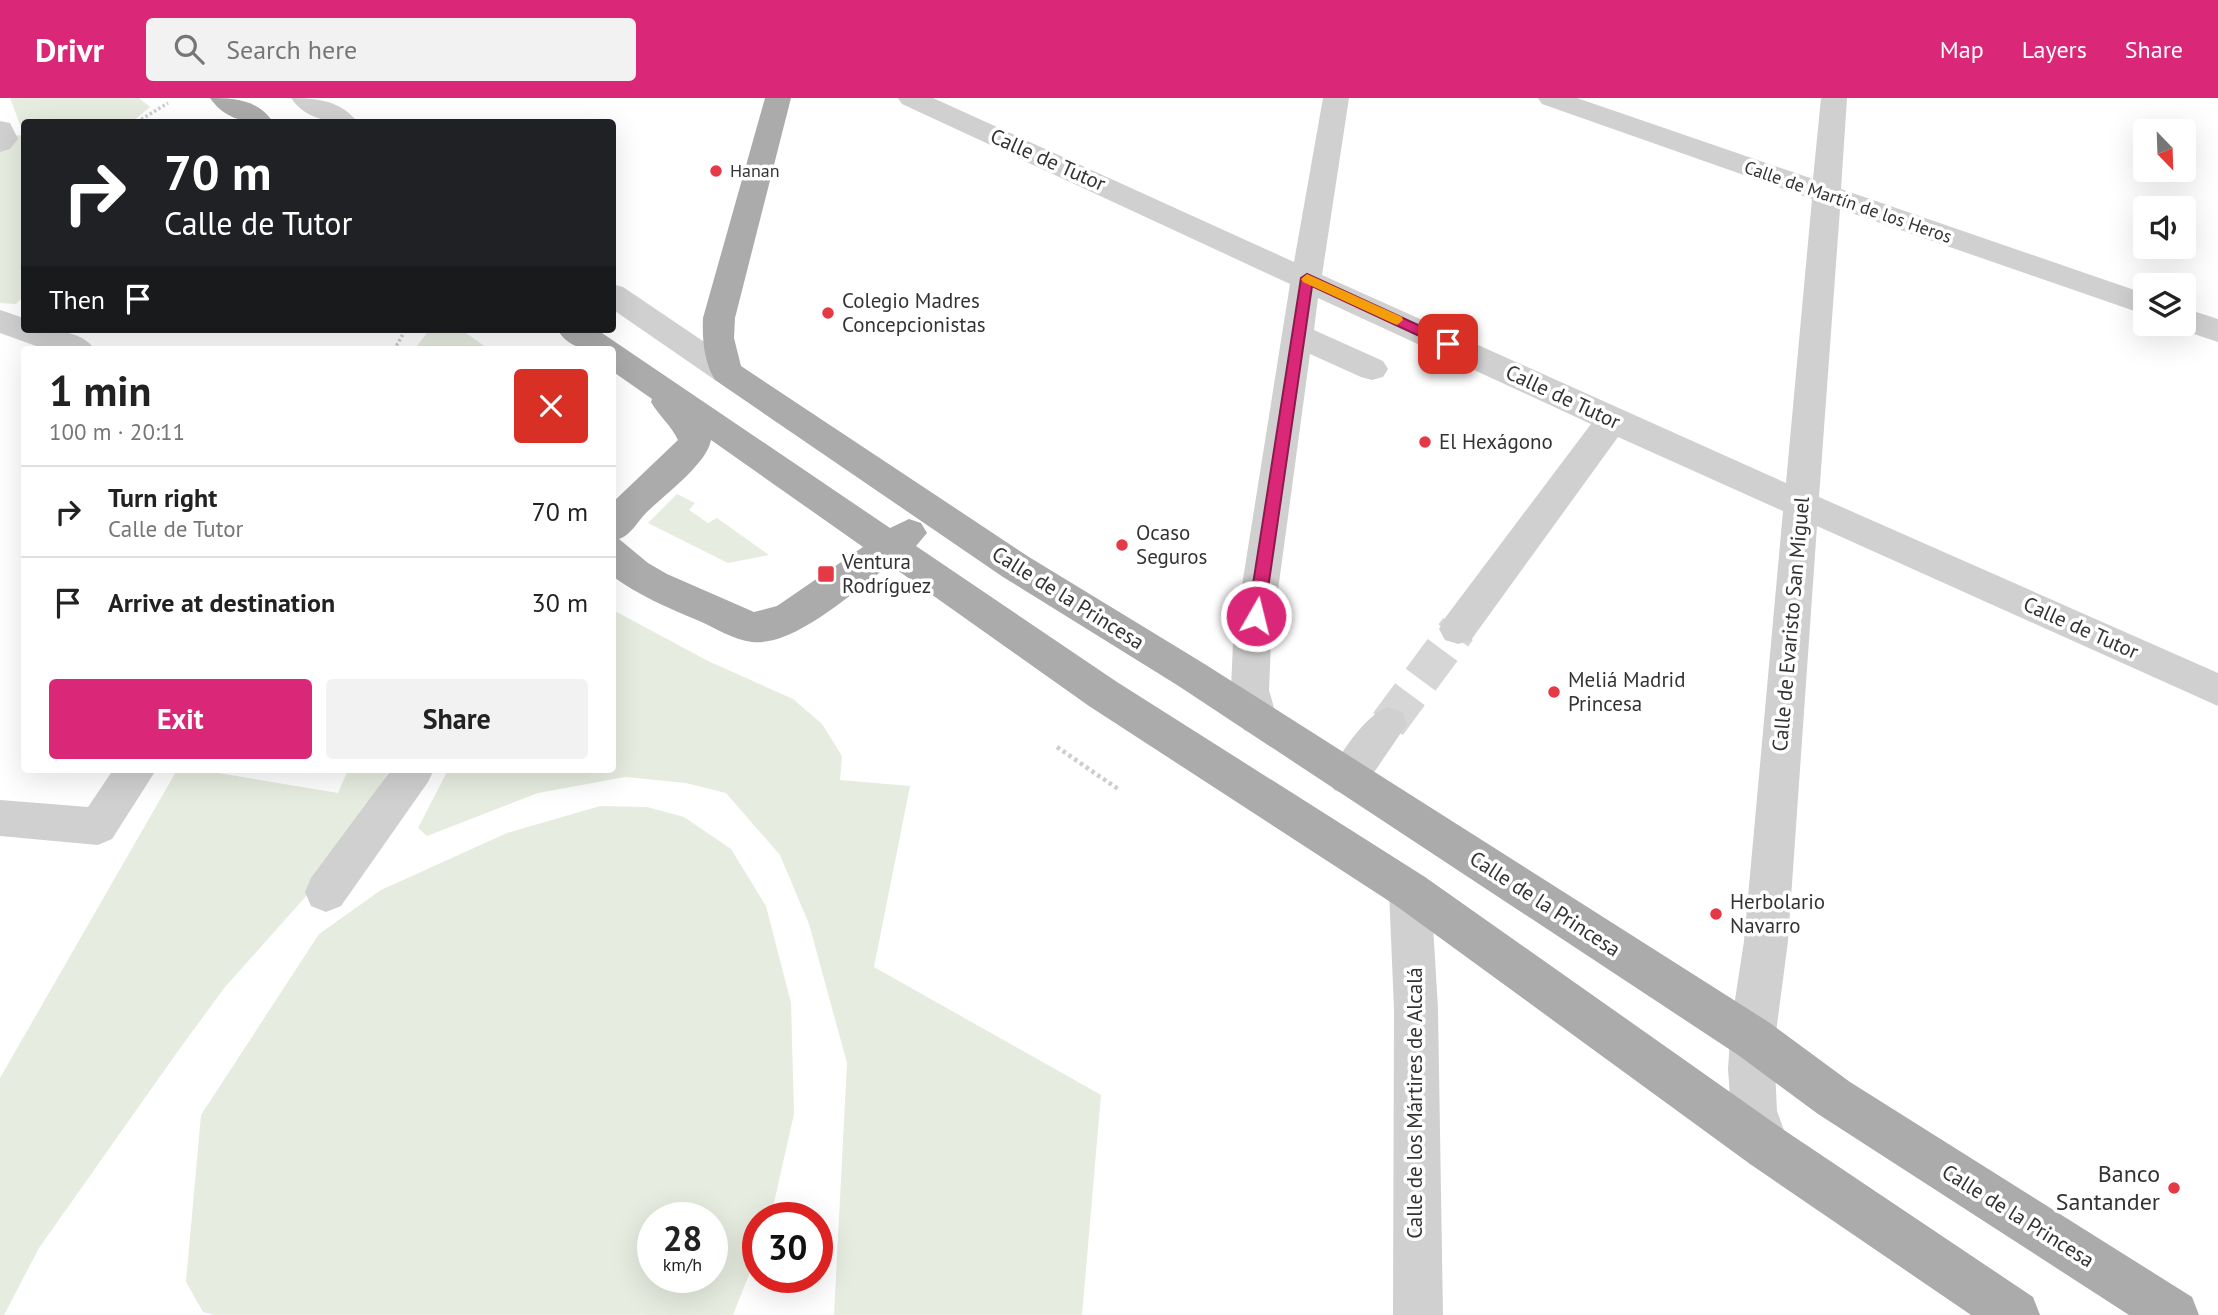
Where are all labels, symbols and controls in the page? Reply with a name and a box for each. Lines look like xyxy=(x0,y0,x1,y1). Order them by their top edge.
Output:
search box xyxy=(146,18,636,81)
text: Drivr xyxy=(35,28,104,71)
icon: search xyxy=(170,30,208,68)
text: Search here xyxy=(226,33,357,66)
text: Map xyxy=(1940,34,1984,65)
text: Layers xyxy=(2022,34,2087,65)
text: Share xyxy=(2125,34,2183,65)
north arrow xyxy=(2133,119,2196,182)
map controls xyxy=(2133,119,2196,336)
street label: Calle de Tutor xyxy=(986,122,1110,197)
text: 70 m xyxy=(164,140,271,204)
icon: right xyxy=(49,147,140,238)
street label: Calle de Martín de los Heros xyxy=(1741,155,1955,248)
place label: Hanan xyxy=(730,159,780,182)
marker: Hanan xyxy=(708,163,724,179)
button: sound xyxy=(2133,196,2196,259)
text: Calle de Tutor xyxy=(164,202,352,244)
button: layers xyxy=(2133,273,2196,336)
icon: arrive xyxy=(119,280,157,318)
text: Then xyxy=(49,283,105,316)
place label: Colegio Madres Concepcionistas xyxy=(842,287,986,338)
marker: Colegio Madres Concepcionistas xyxy=(820,305,836,321)
pin xyxy=(1418,314,1478,374)
icon: arrive xyxy=(1429,325,1467,363)
street label: Calle de Tutor xyxy=(1502,358,1625,435)
text: 1 min xyxy=(49,363,151,418)
button: close xyxy=(514,369,588,443)
text: 100 m · 20:11 xyxy=(49,417,185,446)
place label: El Hexágono xyxy=(1439,428,1553,455)
marker: El Hexágono xyxy=(1417,434,1433,450)
text: Turn right xyxy=(108,481,217,514)
icon: right xyxy=(49,493,87,531)
text: 70 m xyxy=(532,495,588,528)
street label: Calle de Evaristo San Miguel xyxy=(1766,495,1815,752)
text: Calle de Tutor xyxy=(108,514,243,543)
place label: Ocaso Seguros xyxy=(1136,519,1207,570)
marker: Ocaso Seguros xyxy=(1114,537,1130,553)
street label: Calle de la Princesa xyxy=(987,540,1149,655)
place label: Ventura Rodríguez xyxy=(841,548,931,599)
marker: Ventura Rodríguez xyxy=(816,564,836,584)
position arrow xyxy=(1219,579,1293,653)
icon: arrive xyxy=(49,584,87,622)
text: Arrive at destination xyxy=(108,586,335,619)
text: 30 m xyxy=(532,586,588,619)
street label: Calle de Tutor xyxy=(2019,590,2143,665)
place label: Meliá Madrid Princesa xyxy=(1568,666,1685,717)
button: Exit xyxy=(49,679,312,759)
button: Share xyxy=(326,679,588,759)
marker: Meliá Madrid Princesa xyxy=(1546,684,1562,700)
street label: Calle de la Princesa xyxy=(1465,845,1626,962)
place label: Herbolario Navarro xyxy=(1730,888,1825,939)
marker: Herbolario Navarro xyxy=(1708,906,1724,922)
street label: Calle de los Mártires de Alcalá xyxy=(1401,967,1428,1239)
street label: Calle de la Princesa xyxy=(1937,1158,2099,1273)
place label: Banco Santander xyxy=(2056,1158,2160,1217)
marker: Banco Santander xyxy=(2166,1180,2182,1196)
speed limit sign: 30 xyxy=(742,1202,833,1293)
text: 28 xyxy=(663,1215,702,1261)
text: km/h xyxy=(663,1253,702,1276)

